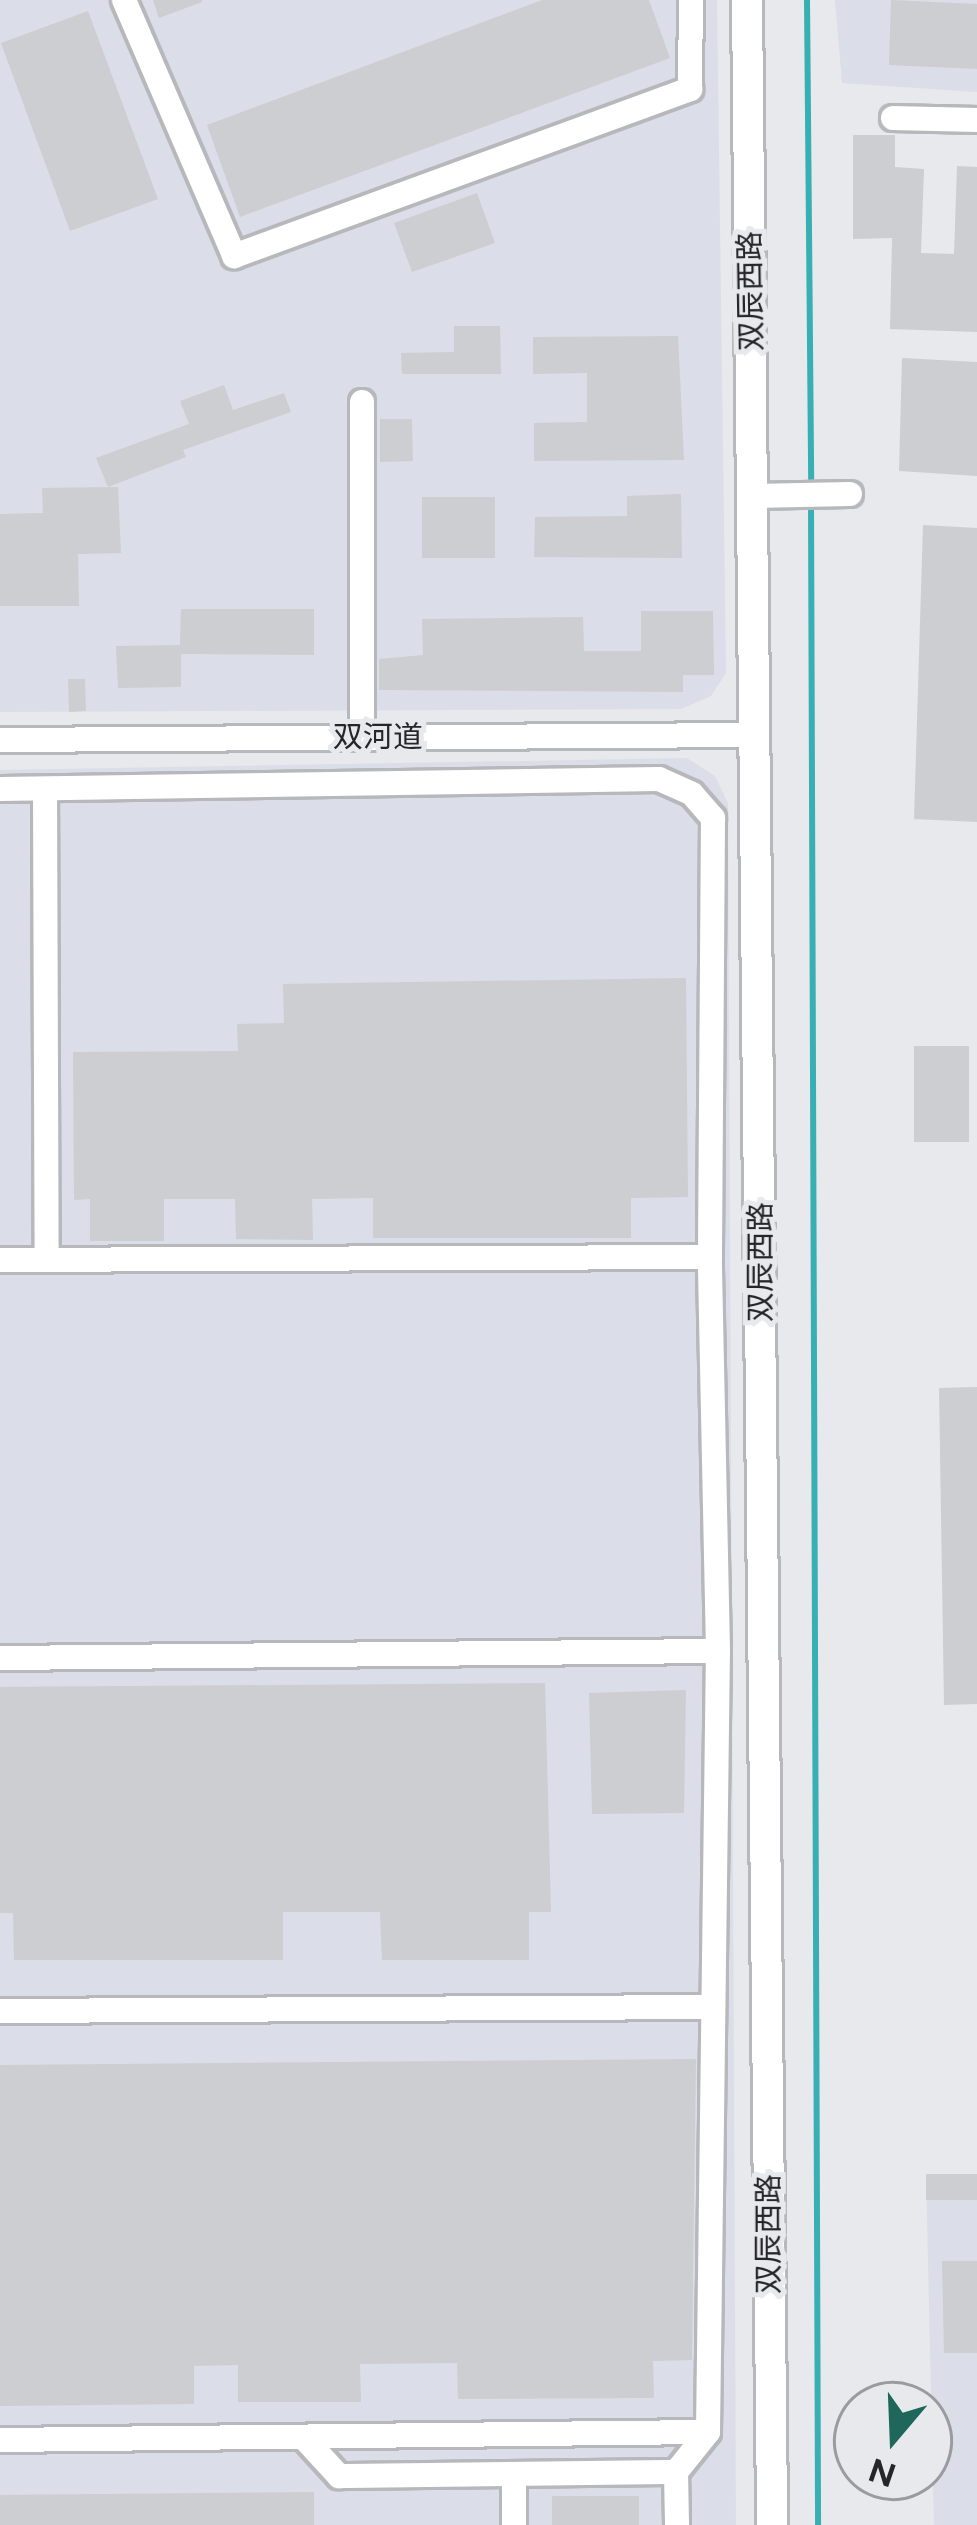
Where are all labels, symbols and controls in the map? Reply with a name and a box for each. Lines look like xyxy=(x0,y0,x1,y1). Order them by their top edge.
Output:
street label: 双辰西路 xyxy=(732,231,770,351)
street label: 双河道 xyxy=(333,719,423,755)
street label: 双辰西路 xyxy=(743,1202,779,1322)
street label: 双辰西路 xyxy=(751,2174,787,2294)
north arrow xyxy=(833,2381,953,2501)
text: N xyxy=(864,2450,901,2495)

